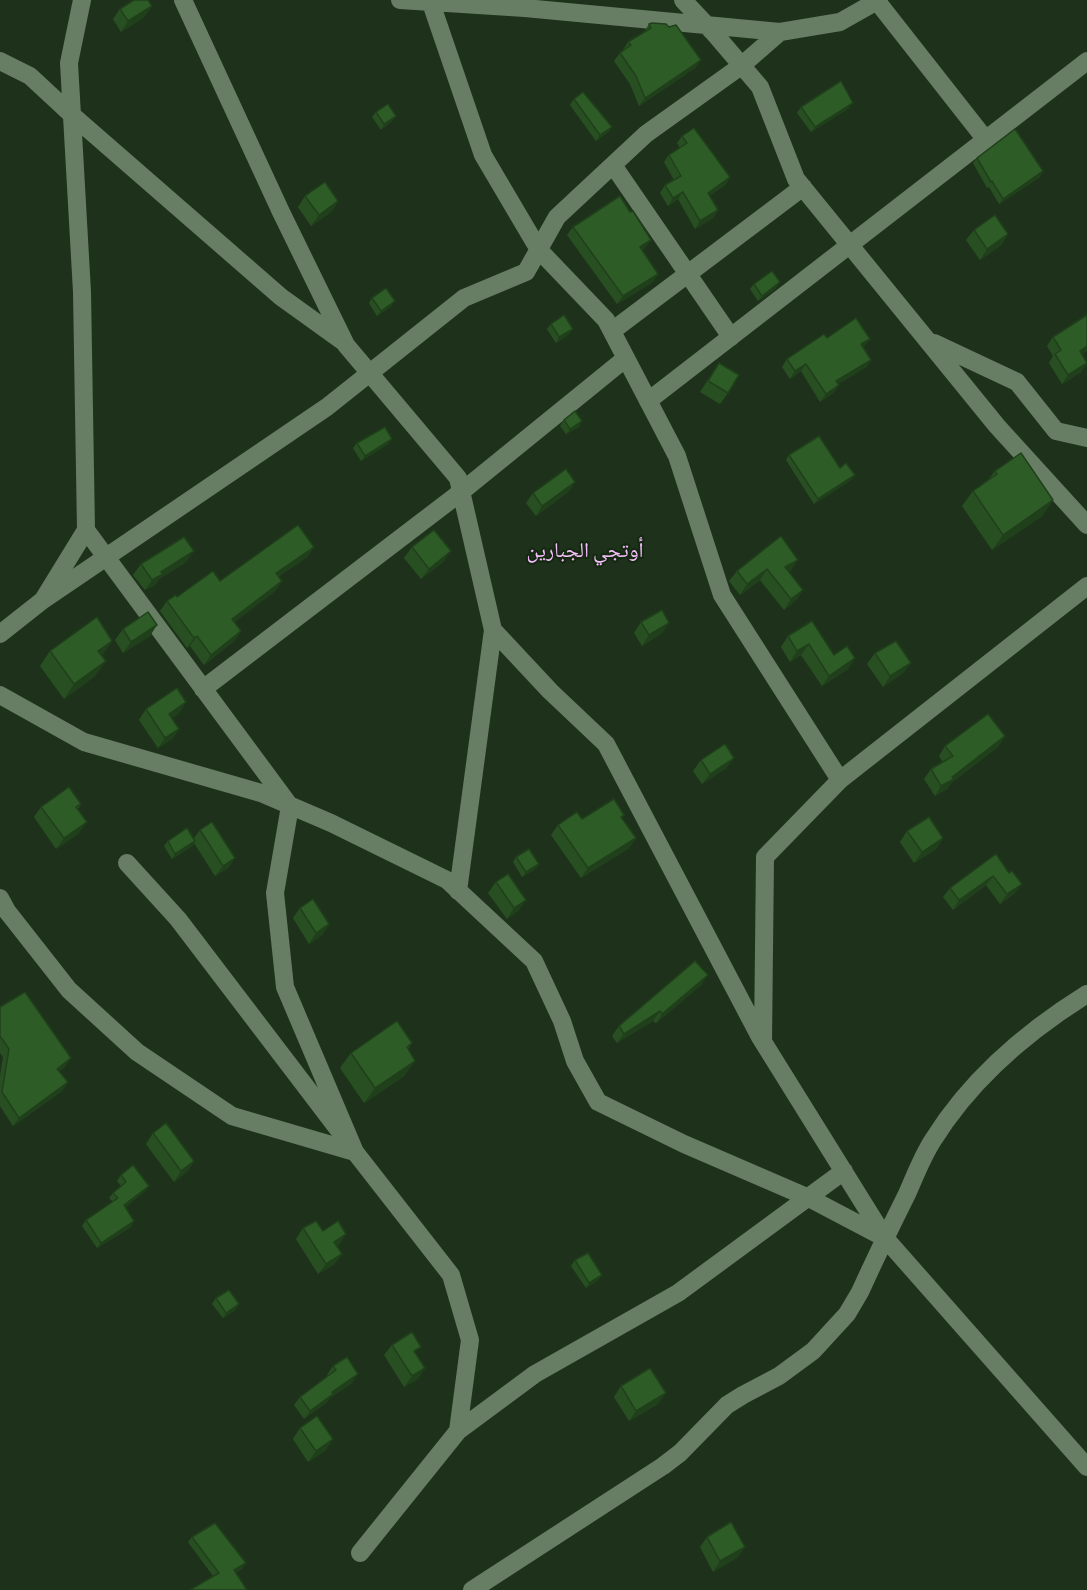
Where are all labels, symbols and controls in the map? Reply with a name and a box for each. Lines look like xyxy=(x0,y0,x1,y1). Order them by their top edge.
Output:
district label: أوتجي الجبارين xyxy=(527,537,643,563)

